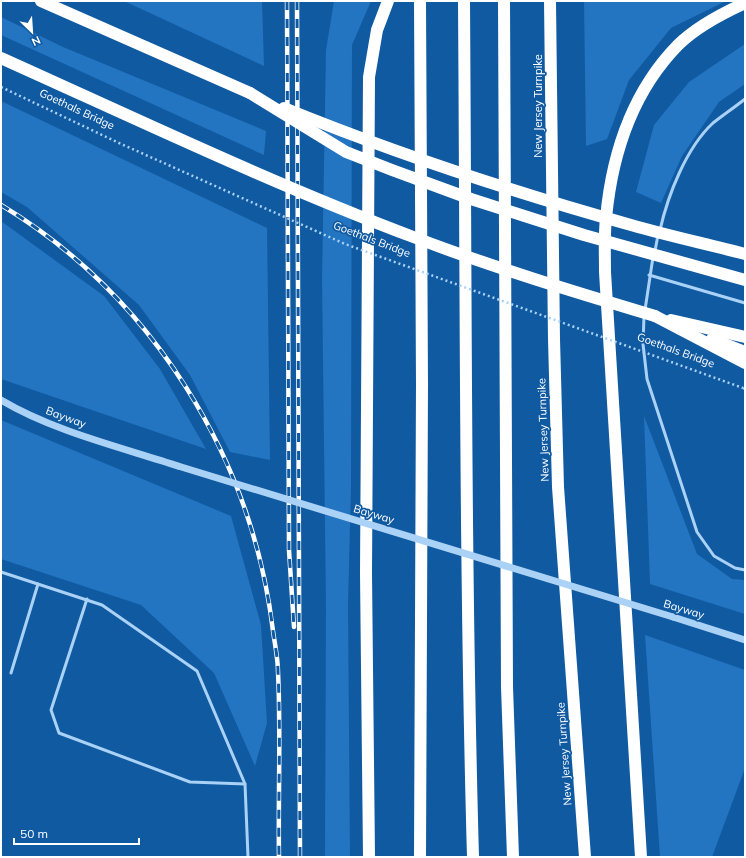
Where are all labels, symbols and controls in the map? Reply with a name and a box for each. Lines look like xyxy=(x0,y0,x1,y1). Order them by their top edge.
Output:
north arrow xyxy=(12,12,52,52)
text: N xyxy=(30,33,43,49)
street label: New Jersey Turnpike xyxy=(531,54,545,158)
street label: Goethals Bridge xyxy=(37,85,117,133)
street label: Goethals Bridge xyxy=(331,218,413,260)
street label: Goethals Bridge xyxy=(635,329,717,371)
street label: New Jersey Turnpike xyxy=(534,378,552,482)
street label: Bayway xyxy=(44,403,88,431)
street label: Bayway xyxy=(352,501,396,527)
street label: Bayway xyxy=(662,596,706,622)
street label: New Jersey Turnpike xyxy=(553,702,575,806)
scale bar xyxy=(14,820,139,846)
text: 50 m xyxy=(20,826,48,841)

